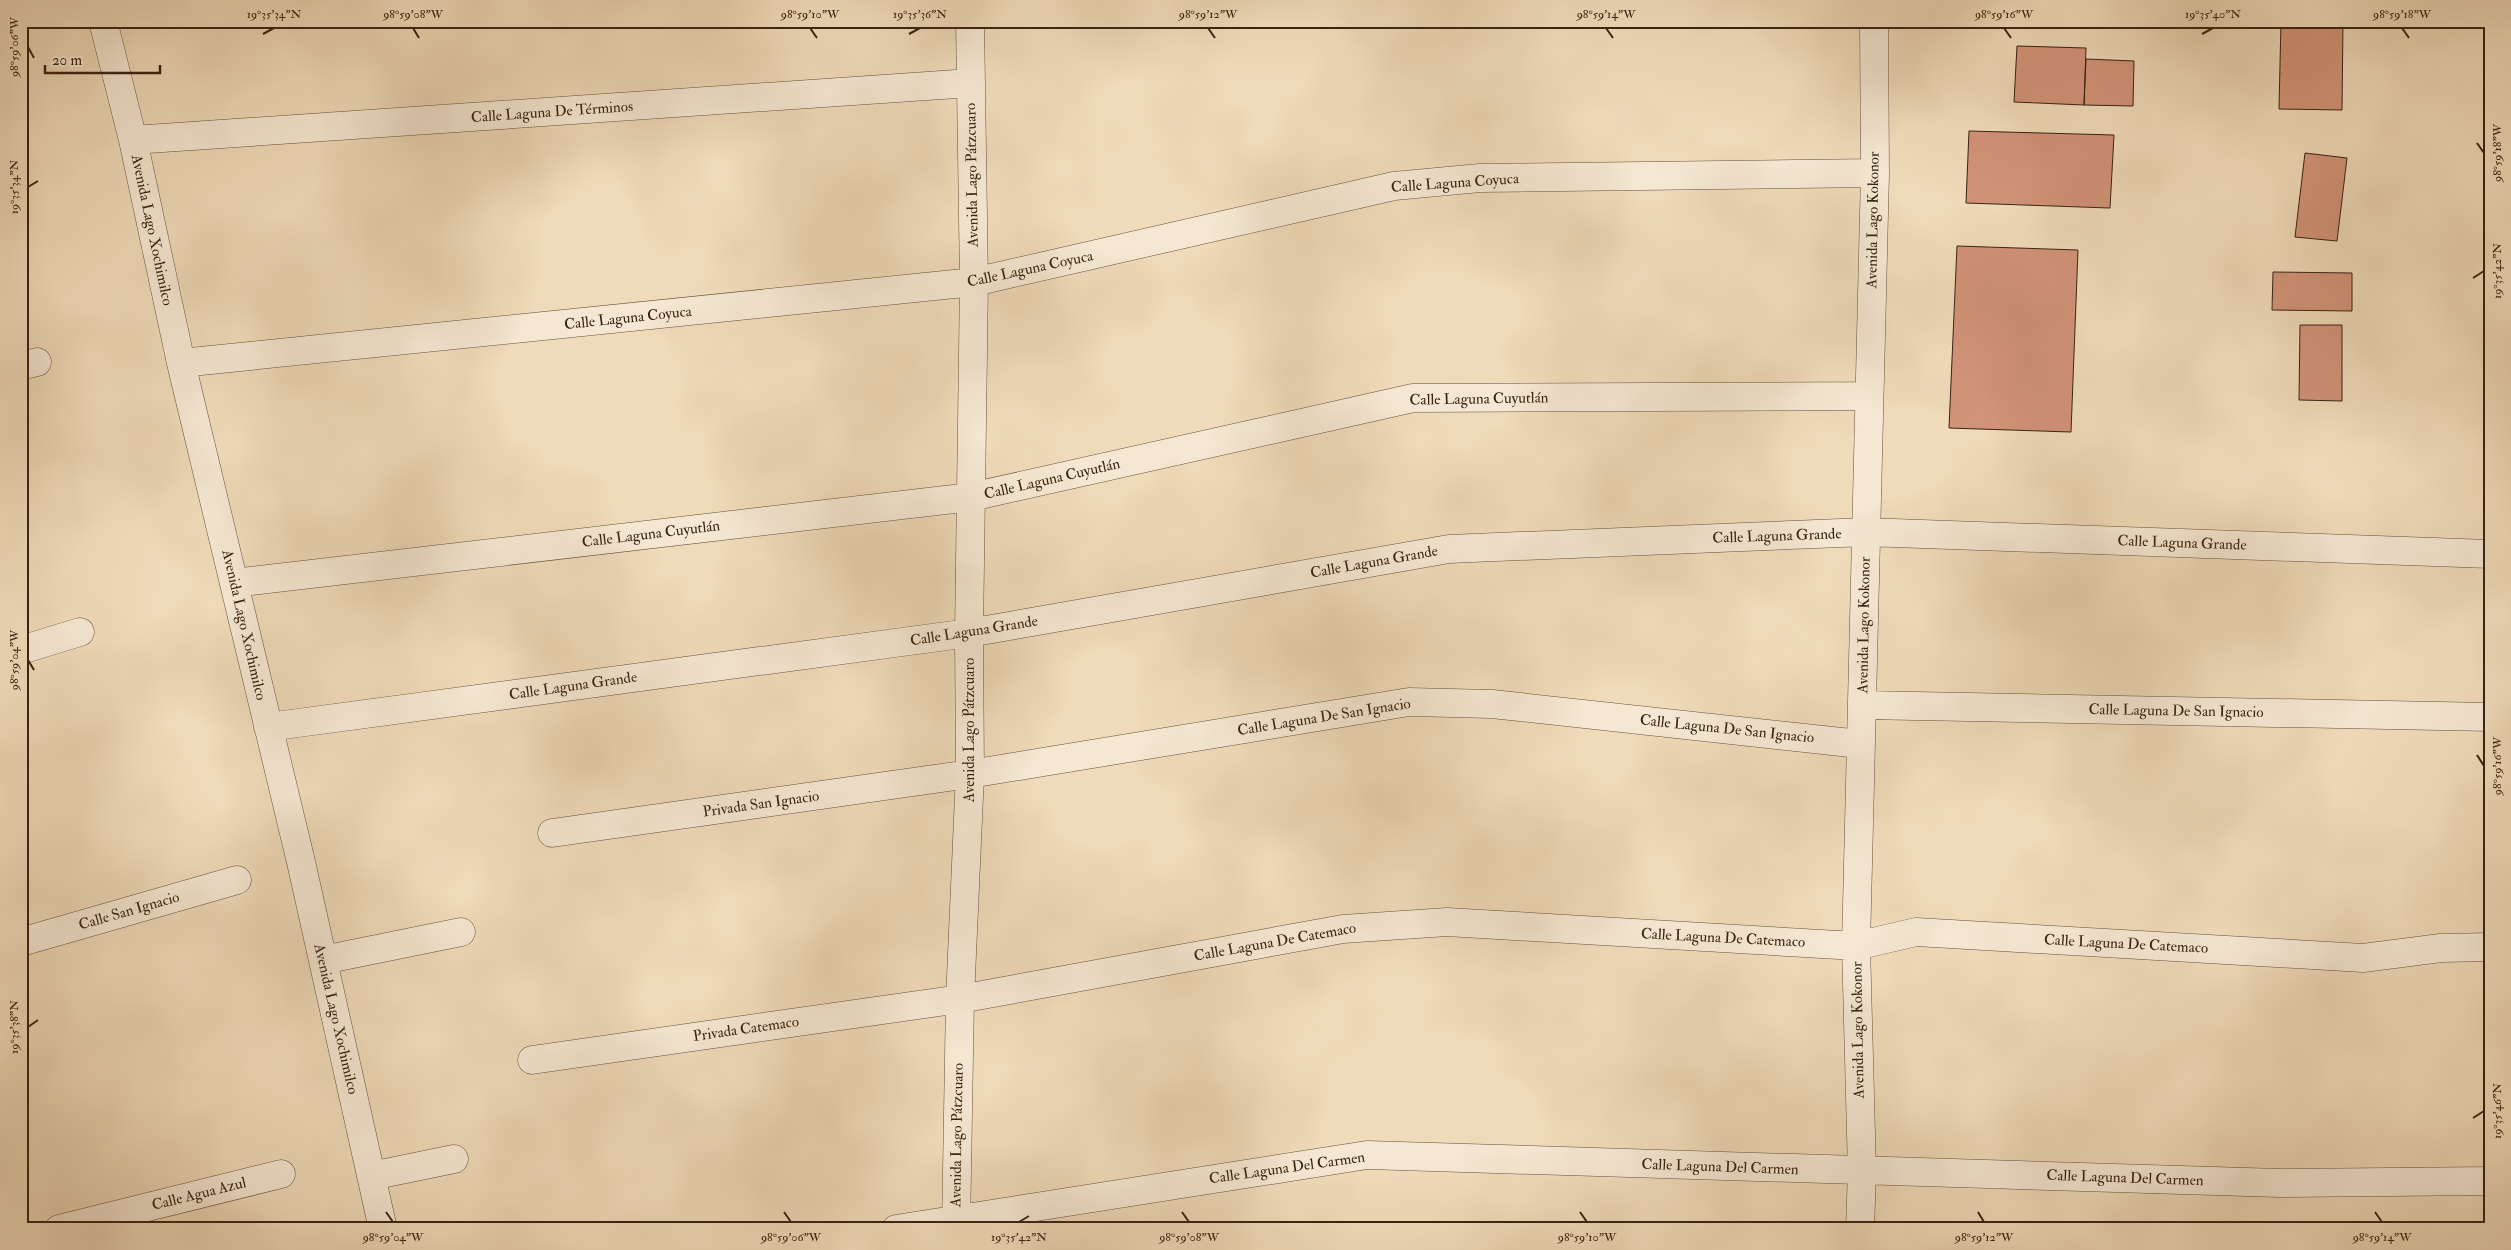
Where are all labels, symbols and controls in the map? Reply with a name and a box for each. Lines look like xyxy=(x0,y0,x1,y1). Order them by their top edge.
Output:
text: 19°35'34"N xyxy=(247,7,302,22)
text: 98°59'08"W xyxy=(382,7,444,22)
text: 98°59'10"W xyxy=(780,7,840,22)
text: 19°35'36"N xyxy=(893,7,947,22)
text: 98°59'12"W xyxy=(1178,7,1238,22)
text: 98°59'14"W xyxy=(1576,7,1636,22)
text: 98°59'16"W xyxy=(1974,7,2034,22)
text: 19°35'40"N xyxy=(2185,7,2241,22)
text: 98°59'18"W xyxy=(2372,7,2432,22)
text: 98°59'06"W xyxy=(7,16,22,78)
scale bar xyxy=(45,42,160,74)
text: 20 m xyxy=(52,51,82,70)
street label: Calle Laguna De Términos xyxy=(470,97,634,127)
street label: Avenida Lago Pátzcuaro xyxy=(961,103,983,248)
text: 98°59'18"W xyxy=(2490,123,2505,183)
street label: Avenida Lago Kokonor xyxy=(1862,151,1884,290)
street label: Avenida Lago Xochimilco xyxy=(126,152,177,307)
text: 19°35'34"N xyxy=(7,159,22,214)
street label: Calle Laguna Coyuca xyxy=(1390,169,1520,197)
text: 19°35'42"N xyxy=(2490,243,2505,299)
street label: Calle Laguna Coyuca xyxy=(965,246,1096,292)
street label: Calle Laguna Coyuca xyxy=(563,302,694,334)
street label: Calle Laguna Cuyutlán xyxy=(1409,388,1549,410)
street label: Calle Laguna Cuyutlán xyxy=(982,454,1122,504)
street label: Calle Laguna Cuyutlán xyxy=(581,516,721,552)
street label: Calle Laguna Grande xyxy=(1712,524,1842,548)
street label: Calle Laguna Grande xyxy=(2117,531,2247,555)
street label: Calle Laguna Grande xyxy=(1309,541,1439,583)
street label: Avenida Lago Xochimilco xyxy=(217,547,271,702)
street label: Avenida Lago Kokonor xyxy=(1853,556,1875,695)
street label: Calle Laguna Grande xyxy=(909,612,1039,650)
text: 98°59'04"W xyxy=(7,629,22,691)
street label: Avenida Lago Pátzcuaro xyxy=(960,658,979,803)
street label: Calle Laguna Grande xyxy=(508,668,638,704)
street label: Calle Laguna De San Ignacio xyxy=(1236,694,1412,740)
street label: Calle Laguna De San Ignacio xyxy=(2088,700,2264,722)
street label: Calle Laguna De San Ignacio xyxy=(1639,710,1815,748)
text: 98°59'16"W xyxy=(2490,736,2505,796)
street label: Privada San Ignacio xyxy=(702,786,820,822)
street label: Calle San Ignacio xyxy=(76,888,182,934)
street label: Calle Laguna De Catemaco xyxy=(1192,918,1358,966)
street label: Calle Laguna De Catemaco xyxy=(1640,924,1806,952)
street label: Calle Laguna De Catemaco xyxy=(2043,930,2209,958)
street label: Avenida Lago Xochimilco xyxy=(309,941,363,1096)
street label: Avenida Lago Kokonor xyxy=(1847,961,1869,1100)
text: 19°35'38"N xyxy=(7,1000,22,1054)
street label: Privada Catemaco xyxy=(692,1012,800,1046)
street label: Avenida Lago Pátzcuaro xyxy=(946,1063,968,1208)
text: 19°35'46"N xyxy=(2490,1083,2505,1139)
street label: Calle Laguna Del Carmen xyxy=(1208,1148,1366,1188)
street label: Calle Laguna Del Carmen xyxy=(1641,1155,1799,1179)
street label: Calle Laguna Del Carmen xyxy=(2046,1166,2204,1190)
street label: Calle Agua Azul xyxy=(150,1173,248,1215)
text: 98°59'04"W xyxy=(362,1230,424,1245)
text: 98°59'06"W xyxy=(760,1230,822,1245)
text: 19°35'42"N xyxy=(991,1230,1047,1245)
text: 98°59'08"W xyxy=(1158,1230,1220,1245)
text: 98°59'10"W xyxy=(1557,1230,1617,1245)
text: 98°59'12"W xyxy=(1954,1230,2014,1245)
text: 98°59'14"W xyxy=(2352,1230,2412,1245)

